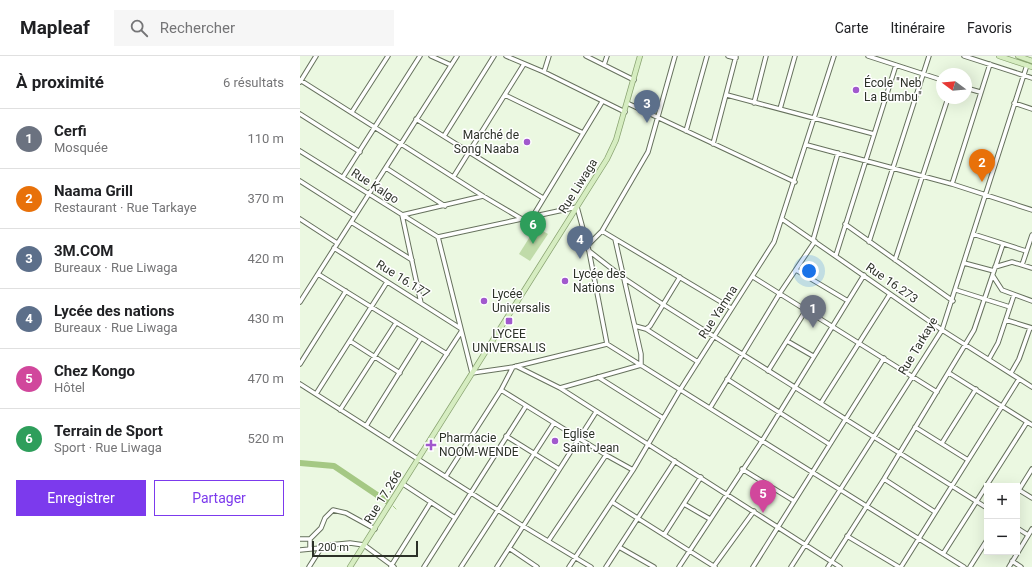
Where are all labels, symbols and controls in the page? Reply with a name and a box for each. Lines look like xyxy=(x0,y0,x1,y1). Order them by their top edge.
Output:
search box xyxy=(114,10,394,46)
text: Mapleaf xyxy=(20,16,90,39)
icon: search xyxy=(128,17,150,39)
text: Rechercher xyxy=(160,19,235,37)
text: Carte xyxy=(835,20,868,36)
text: Itinéraire xyxy=(890,20,945,36)
text: Favoris xyxy=(967,20,1012,36)
north arrow xyxy=(936,68,972,104)
text: À proximité xyxy=(16,72,104,92)
text: 6 résultats xyxy=(223,75,284,90)
place label: École "Neb La Bumbu" xyxy=(864,75,922,104)
marker: École "Neb La Bumbu" xyxy=(851,85,861,95)
pin: 3 xyxy=(634,90,660,123)
text: Cerfi xyxy=(54,122,87,140)
place label: Marché de Song Naaba xyxy=(454,128,519,156)
text: 1 xyxy=(25,131,33,146)
text: 110 m xyxy=(247,131,284,146)
marker: Marché de Song Naaba xyxy=(522,137,532,147)
text: Mosquée xyxy=(54,140,108,155)
pin: 2 xyxy=(969,149,995,182)
street label: Rue Liwaga xyxy=(556,156,600,216)
street label: Rue Kalgo xyxy=(349,165,402,207)
text: Naama Grill xyxy=(54,182,133,200)
text: 2 xyxy=(25,191,33,206)
text: 370 m xyxy=(247,191,284,206)
text: Restaurant · Rue Tarkaye xyxy=(54,200,197,215)
pin: 6 xyxy=(520,211,546,244)
pin: 4 xyxy=(567,226,593,259)
text: 3M.COM xyxy=(54,242,113,260)
text: 3 xyxy=(25,251,33,266)
text: 420 m xyxy=(247,251,284,266)
street label: Rue 16.177 xyxy=(374,257,432,301)
text: Bureaux · Rue Liwaga xyxy=(54,260,178,275)
street label: Rue 16.273 xyxy=(863,260,921,306)
your location xyxy=(799,261,819,281)
place label: Lycée des Nations xyxy=(573,267,626,295)
marker: Lycée des Nations xyxy=(560,276,570,286)
street label: Rue Yamna xyxy=(696,283,740,341)
place label: Lycée Universalis xyxy=(492,287,550,315)
pin: 1 xyxy=(800,295,826,328)
marker: Lycée Universalis xyxy=(479,296,489,306)
text: Lycée des nations xyxy=(54,302,174,320)
text: 4 xyxy=(25,311,33,326)
text: 430 m xyxy=(247,311,284,326)
street label: Rue Tarkaye xyxy=(895,315,941,377)
marker: LYCEE UNIVERSALIS xyxy=(504,316,514,326)
text: Bureaux · Rue Liwaga xyxy=(54,320,178,335)
place label: LYCEE UNIVERSALIS xyxy=(472,327,546,355)
text: Chez Kongo xyxy=(54,362,135,380)
text: 5 xyxy=(25,371,33,386)
text: 470 m xyxy=(247,371,284,386)
text: Hôtel xyxy=(54,380,85,395)
text: Terrain de Sport xyxy=(54,422,163,440)
place label: Eglise Saint Jean xyxy=(563,427,619,455)
text: 6 xyxy=(25,431,33,446)
text: 520 m xyxy=(247,431,284,446)
place label: Pharmacie NOOM-WENDE xyxy=(439,431,519,459)
marker: Eglise Saint Jean xyxy=(550,436,560,446)
text: Sport · Rue Liwaga xyxy=(54,440,162,455)
marker: Pharmacie NOOM-WENDE xyxy=(426,440,436,450)
street label: Rue 17.266 xyxy=(361,468,405,526)
button: Enregistrer xyxy=(16,480,146,516)
button: Partager xyxy=(154,480,284,516)
pin: 5 xyxy=(750,480,776,513)
map controls xyxy=(984,483,1020,555)
button: + xyxy=(984,483,1020,519)
button: − xyxy=(984,519,1020,555)
scale bar xyxy=(312,539,418,558)
text: 200 m xyxy=(318,541,349,554)

